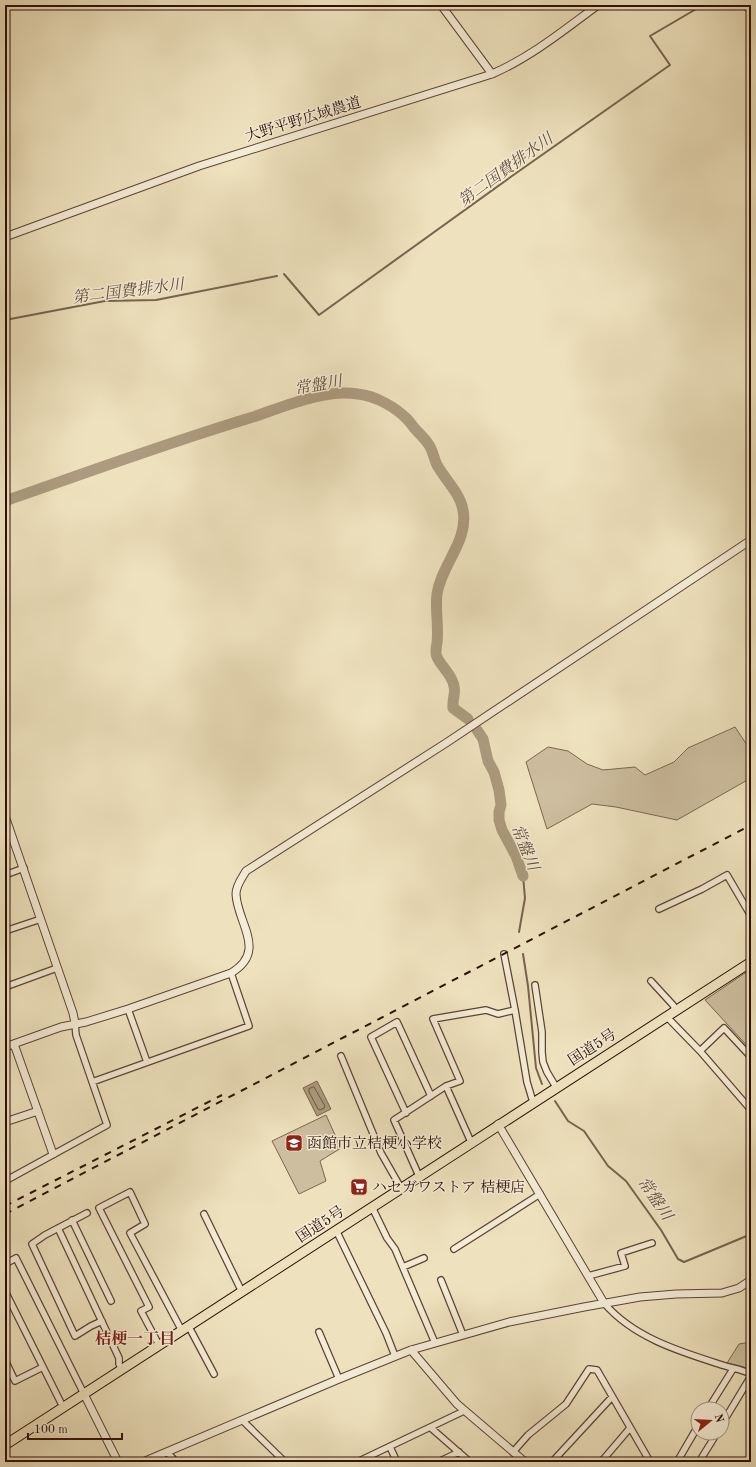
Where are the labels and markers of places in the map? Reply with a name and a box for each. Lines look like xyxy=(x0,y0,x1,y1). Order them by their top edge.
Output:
school or university icon: 函館市立桔梗小学校 xyxy=(284,1133,304,1153)
place label: 函館市立桔梗小学校 xyxy=(307,1135,442,1152)
supermarket icon: ハセガワストア 桔梗店 xyxy=(349,1177,369,1197)
place label: ハセガワストア 桔梗店 xyxy=(372,1179,525,1196)

